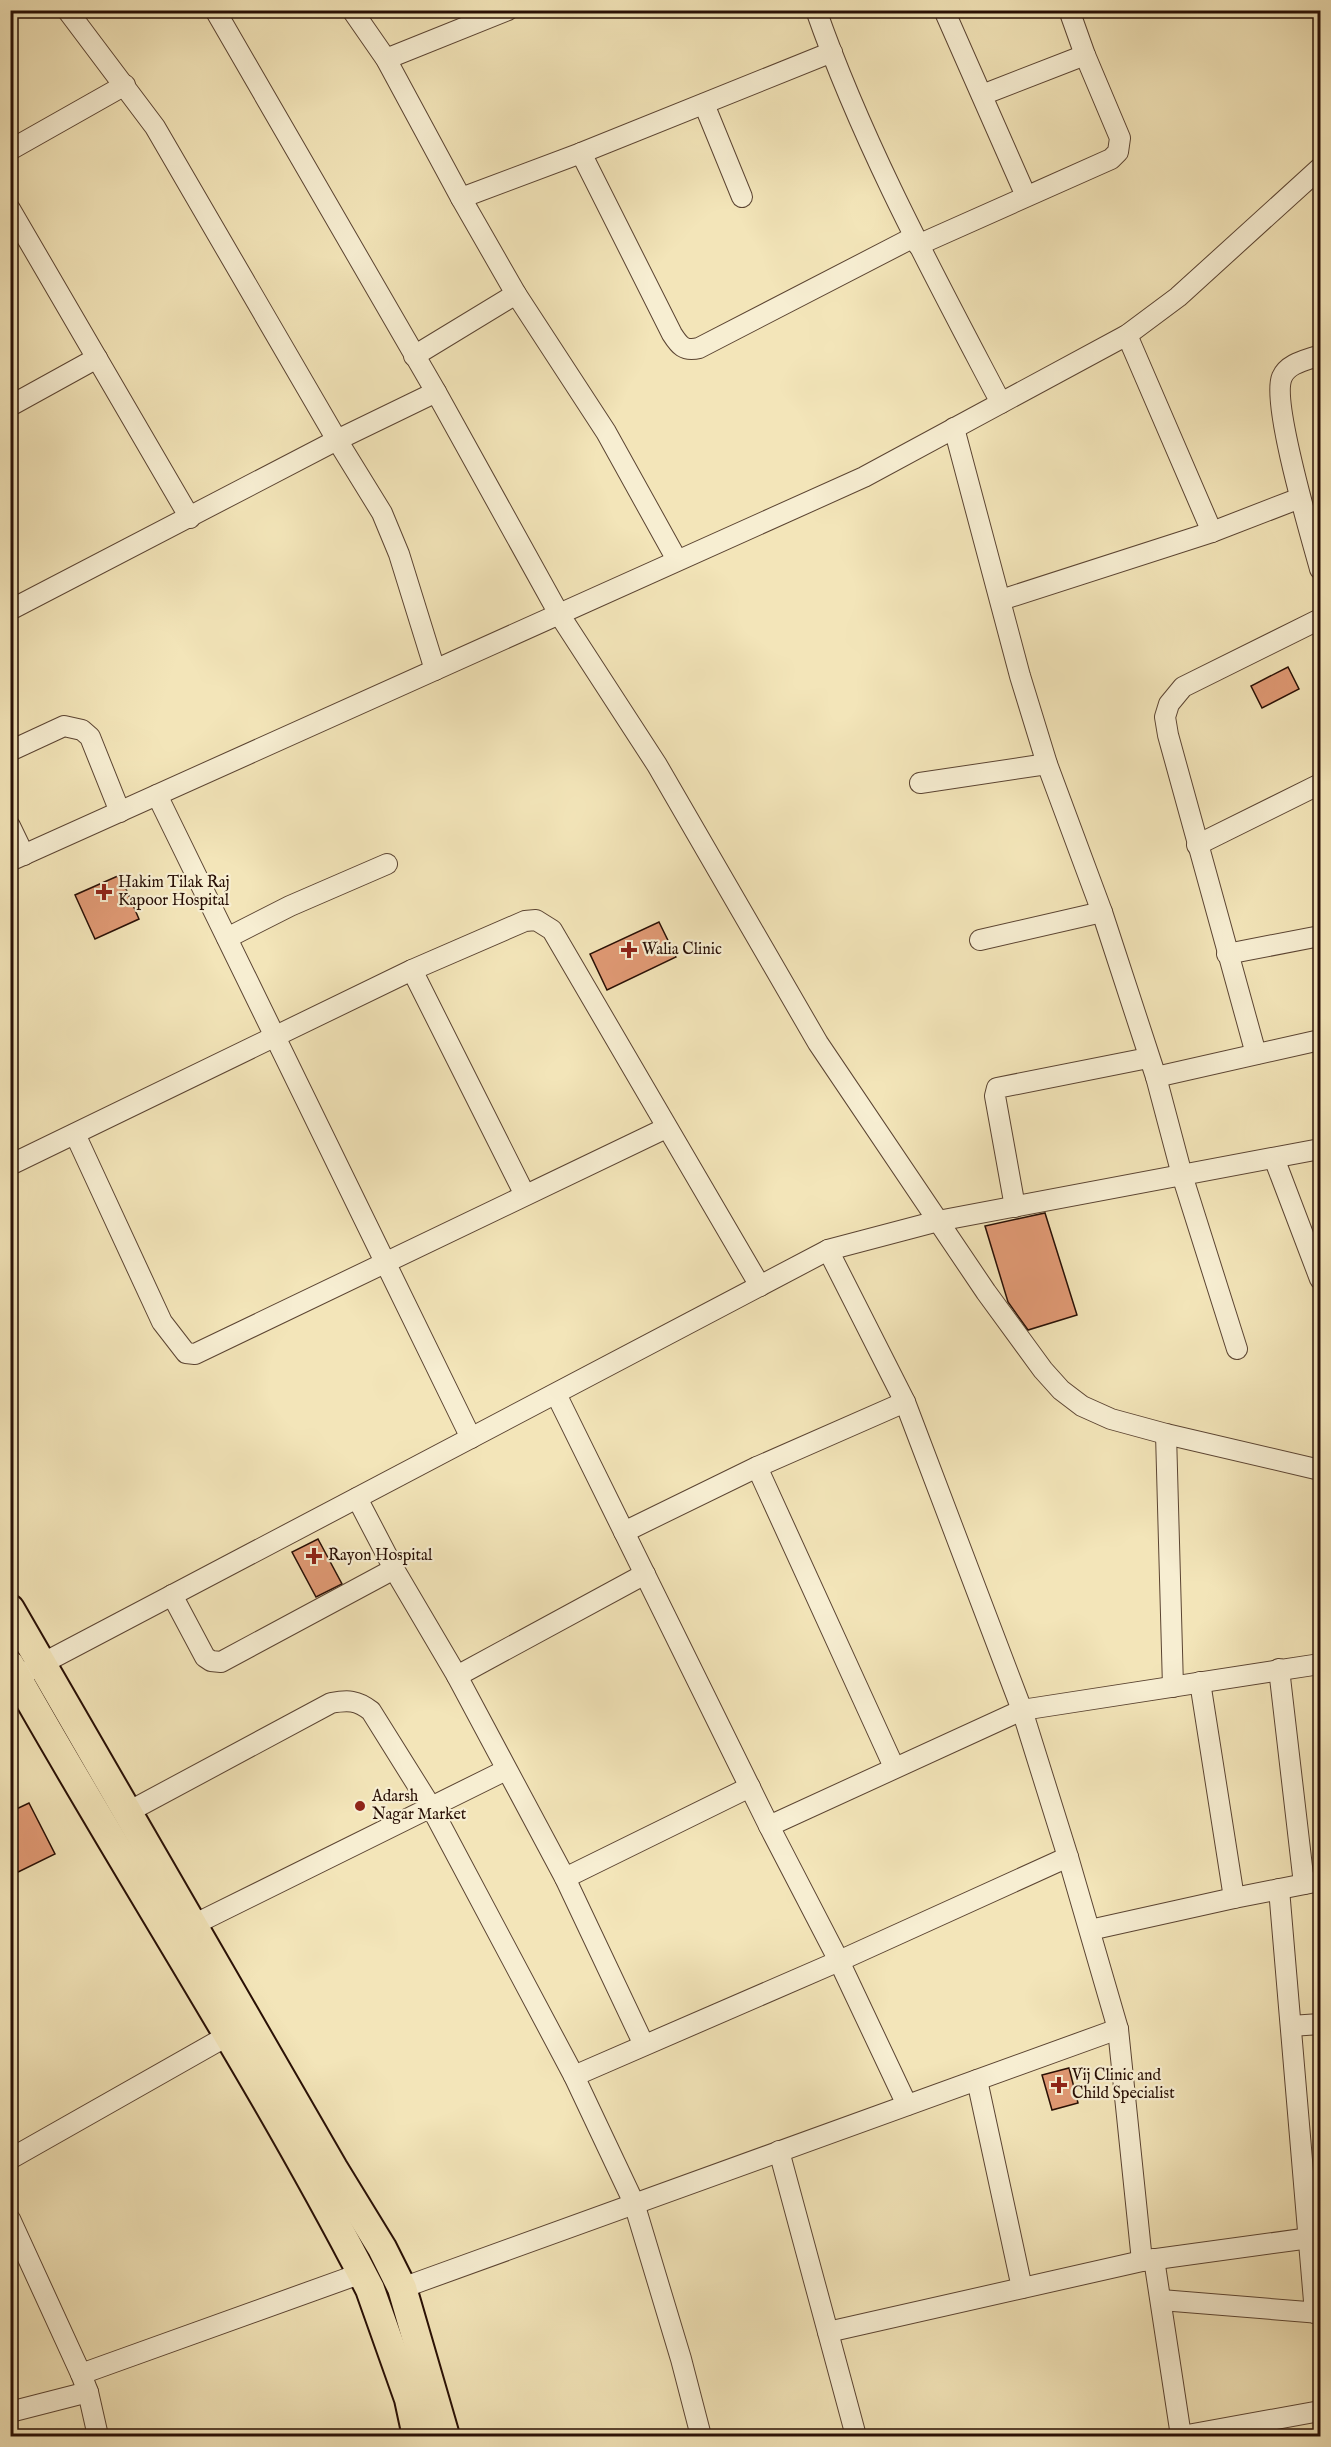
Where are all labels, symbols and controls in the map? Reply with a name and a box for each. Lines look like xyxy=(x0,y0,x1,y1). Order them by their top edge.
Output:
place label: Hakim Tilak Raj Kapoor Hospital xyxy=(118,873,230,911)
marker: Hakim Tilak Raj Kapoor Hospital xyxy=(95,883,113,901)
place label: Walia Clinic xyxy=(642,940,722,960)
marker: Walia Clinic xyxy=(620,941,638,959)
place label: Rayon Hospital xyxy=(328,1546,433,1566)
marker: Rayon Hospital xyxy=(305,1547,323,1565)
place label: Adarsh Nagar Market xyxy=(371,1787,467,1825)
marker: Adarsh Nagar Market xyxy=(353,1799,367,1813)
place label: Vij Clinic and Child Specialist xyxy=(1071,2066,1175,2104)
marker: Vij Clinic and Child Specialist xyxy=(1050,2076,1068,2094)

